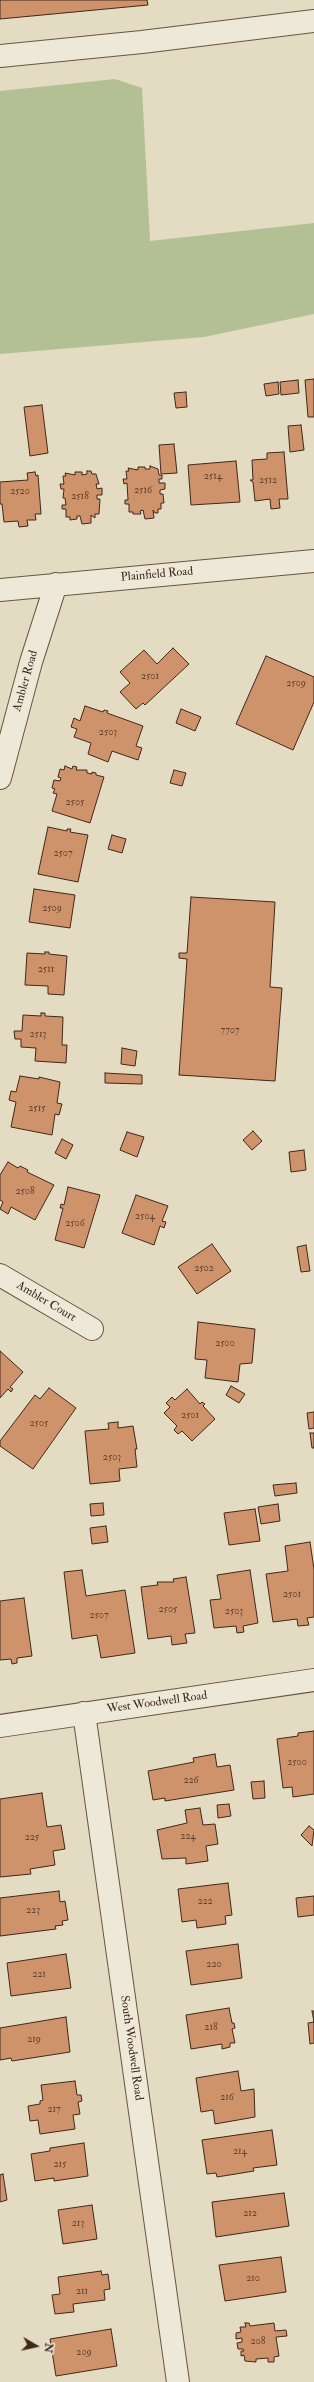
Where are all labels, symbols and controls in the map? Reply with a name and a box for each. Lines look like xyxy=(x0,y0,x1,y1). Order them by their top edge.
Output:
house number: 2514 xyxy=(204,471,222,483)
house number: 2512 xyxy=(259,475,277,487)
house number: 2516 xyxy=(134,485,152,497)
house number: 2520 xyxy=(10,486,30,498)
house number: 2518 xyxy=(71,491,89,503)
street label: Plainfield Road xyxy=(120,565,194,585)
street label: Ambler Road xyxy=(10,649,42,713)
house number: 2501 xyxy=(141,671,159,683)
house number: 2509 xyxy=(286,678,306,690)
house number: 2503 xyxy=(99,727,117,739)
house number: 2505 xyxy=(66,797,84,809)
house number: 2507 xyxy=(53,848,73,860)
house number: 2509 xyxy=(42,903,62,915)
house number: 2511 xyxy=(38,964,54,976)
house number: 7707 xyxy=(221,1025,239,1037)
house number: 2513 xyxy=(30,1029,46,1041)
house number: 2515 xyxy=(28,1103,46,1115)
house number: 2508 xyxy=(15,1186,35,1198)
house number: 2504 xyxy=(135,1211,155,1223)
house number: 2506 xyxy=(65,1218,85,1230)
house number: 2502 xyxy=(194,1263,214,1275)
street label: Ambler Court xyxy=(14,1279,78,1325)
house number: 2500 xyxy=(215,1338,235,1350)
house number: 2501 xyxy=(181,1410,199,1422)
house number: 2505 xyxy=(30,1418,48,1430)
house number: 2503 xyxy=(103,1452,121,1464)
house number: 2501 xyxy=(283,1589,301,1601)
house number: 2505 xyxy=(159,1604,177,1616)
house number: 2503 xyxy=(225,1606,243,1618)
house number: 2507 xyxy=(89,1610,109,1622)
street label: West Woodwell Road xyxy=(106,1689,208,1717)
house number: 2500 xyxy=(287,1757,307,1769)
house number: 226 xyxy=(183,1775,199,1787)
house number: 224 xyxy=(180,1831,196,1843)
house number: 225 xyxy=(25,1832,39,1844)
house number: 222 xyxy=(197,1896,213,1908)
house number: 223 xyxy=(26,1905,40,1917)
house number: 220 xyxy=(206,1959,222,1971)
house number: 221 xyxy=(32,1969,46,1981)
street label: South Woodwell Road xyxy=(116,1995,146,2101)
house number: 218 xyxy=(204,2022,218,2034)
house number: 219 xyxy=(27,2034,41,2046)
house number: 216 xyxy=(220,2092,234,2104)
house number: 217 xyxy=(47,2104,61,2116)
house number: 214 xyxy=(233,2146,247,2158)
house number: 215 xyxy=(53,2159,67,2171)
house number: 212 xyxy=(243,2208,257,2220)
house number: 213 xyxy=(72,2218,84,2230)
house number: 210 xyxy=(246,2273,260,2285)
house number: 211 xyxy=(76,2286,88,2298)
north arrow xyxy=(16,2326,56,2366)
house number: 208 xyxy=(251,2336,265,2348)
text: N xyxy=(41,2342,56,2354)
house number: 209 xyxy=(76,2347,92,2359)

